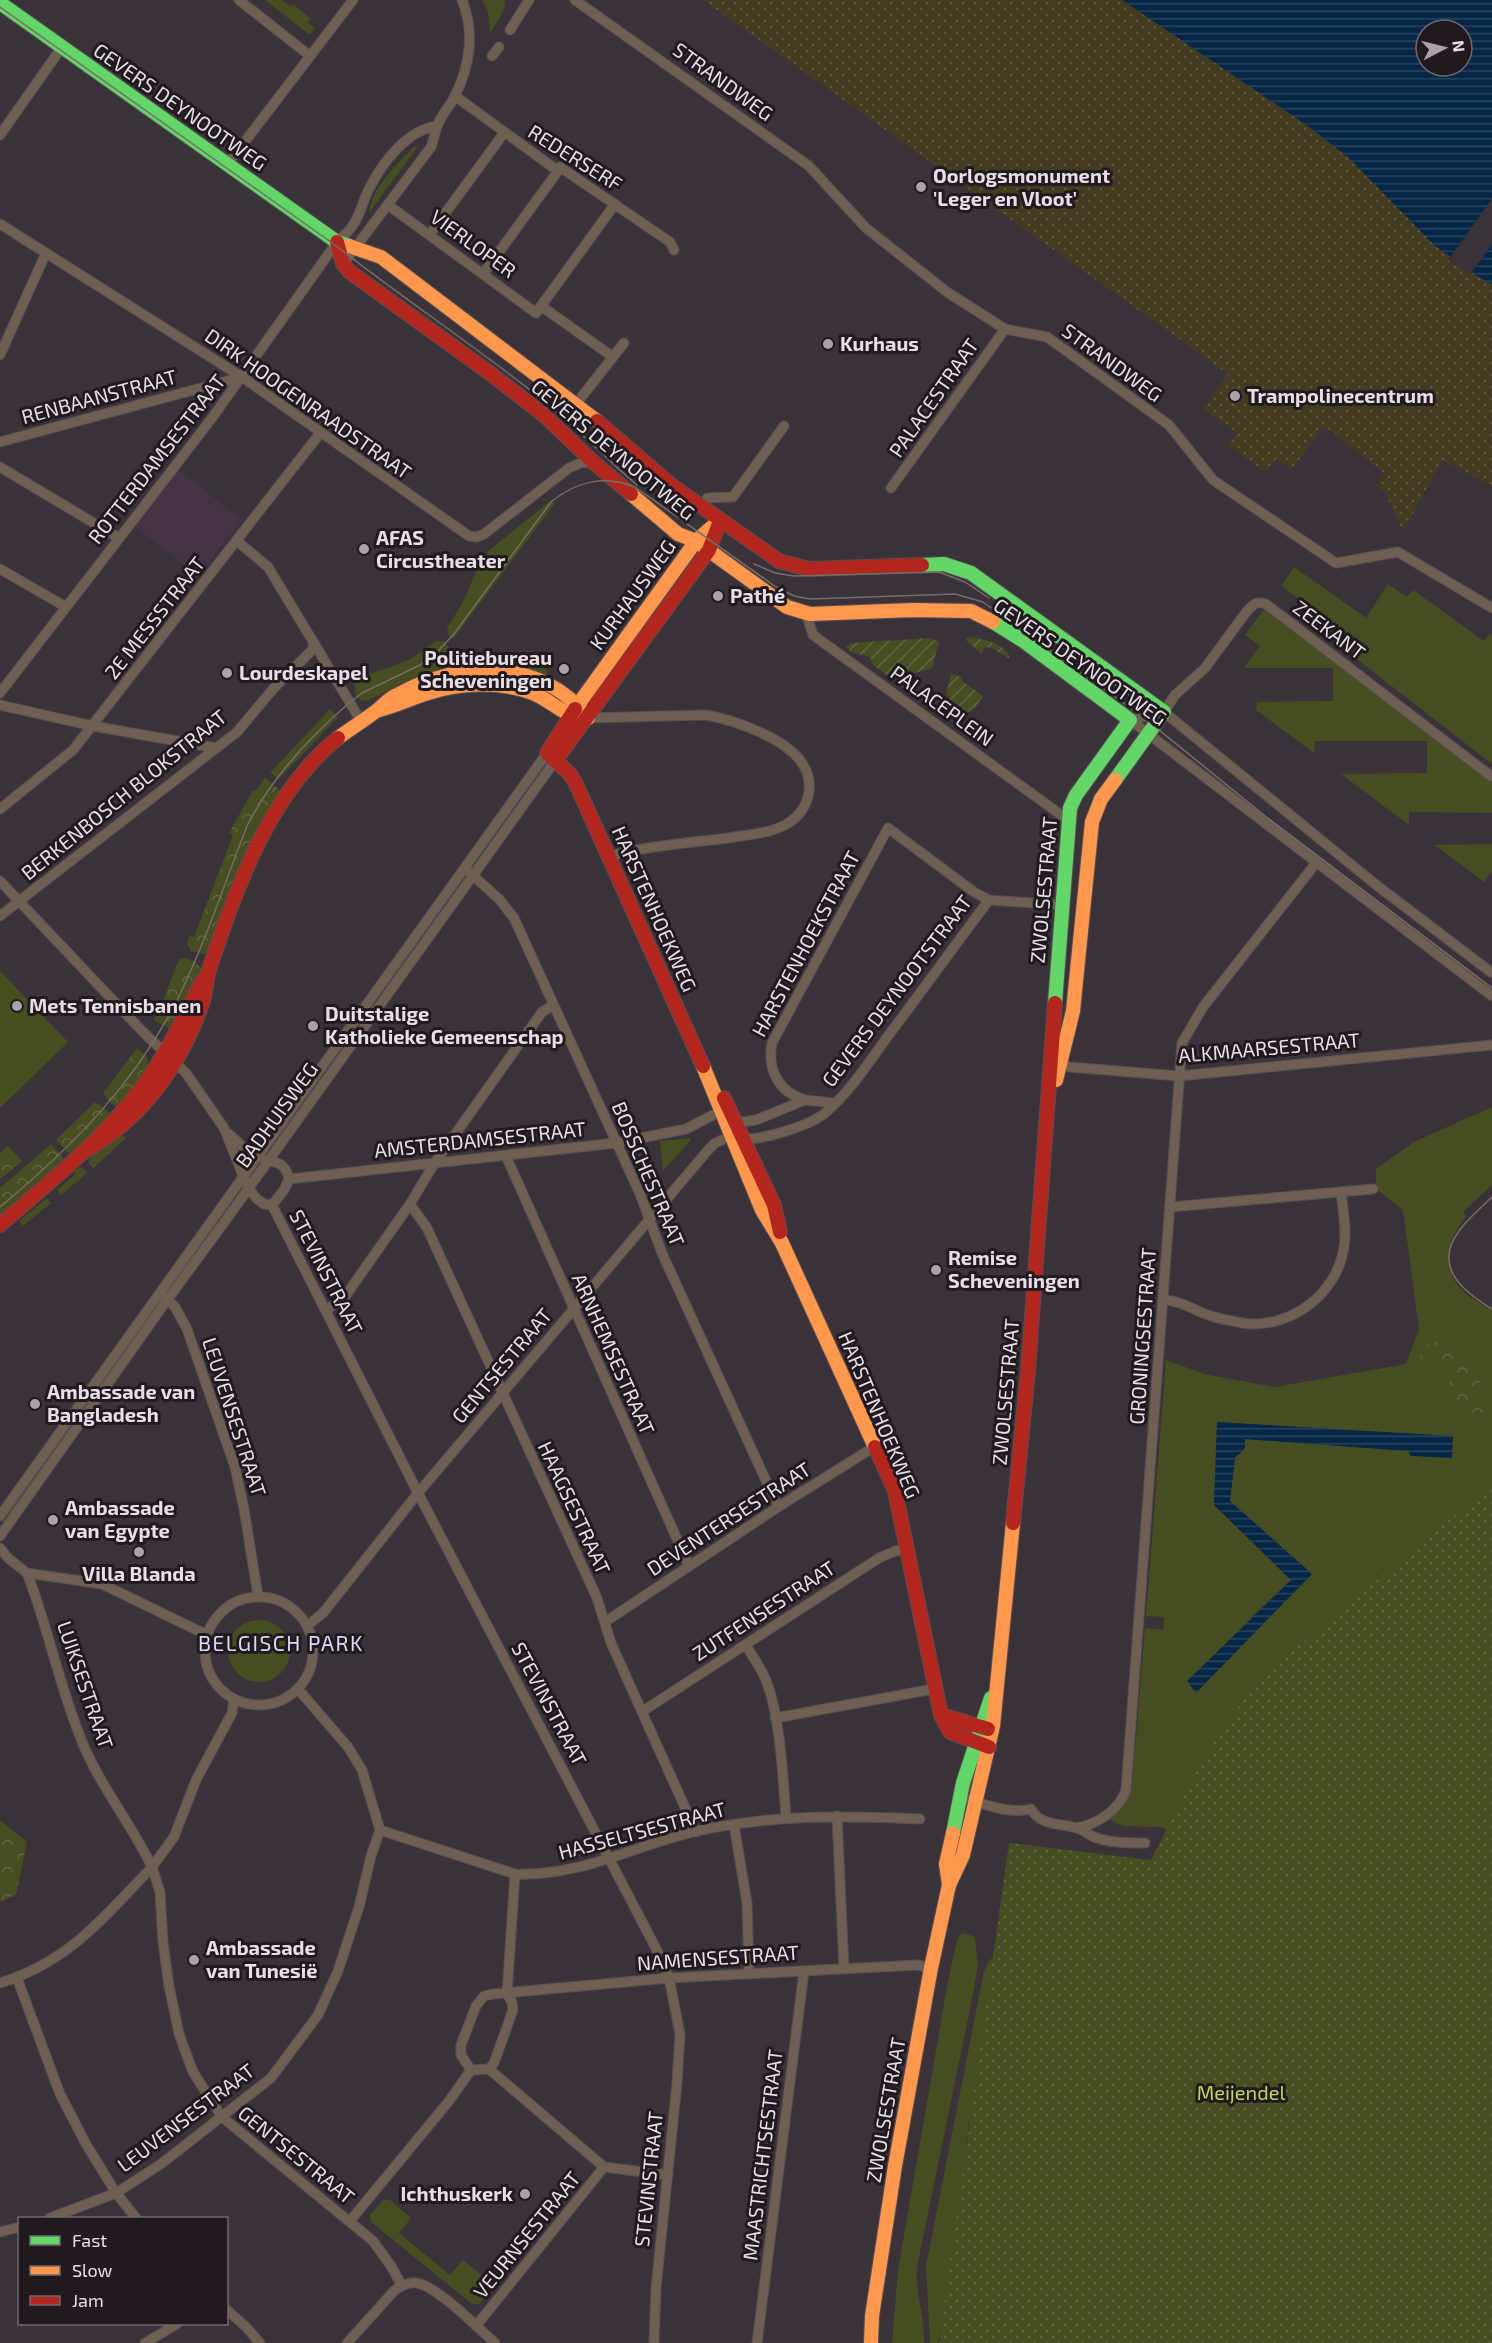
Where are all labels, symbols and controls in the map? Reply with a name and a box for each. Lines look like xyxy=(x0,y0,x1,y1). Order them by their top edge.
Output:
north arrow xyxy=(1414,18,1474,78)
street label: GEVERS DEYNOOTWEG xyxy=(89,37,272,175)
street label: STRANDWEG xyxy=(669,37,778,125)
text: N xyxy=(1449,39,1470,53)
street label: REDERSERF xyxy=(524,119,627,196)
place label: Oorlogsmonument 'Leger en Vloot' xyxy=(933,163,1110,210)
marker: Oorlogsmonument 'Leger en Vloot' xyxy=(914,180,928,194)
street label: VIERLOPER xyxy=(426,204,521,282)
street label: STRANDWEG xyxy=(1058,318,1167,406)
street label: DIRK HOOGENRAADSTRAAT xyxy=(201,323,416,484)
place label: Kurhaus xyxy=(840,331,919,355)
street label: PALACESTRAAT xyxy=(883,333,983,461)
marker: Kurhaus xyxy=(821,337,835,351)
street label: RENBAANSTRAAT xyxy=(19,364,179,428)
street label: ROTTERDAMSESTRAAT xyxy=(83,369,230,548)
street label: GEVERS DEYNOOTWEG xyxy=(527,374,700,525)
place label: Trampolinecentrum xyxy=(1247,383,1434,407)
marker: Trampolinecentrum xyxy=(1228,389,1242,403)
place label: AFAS Circustheater xyxy=(376,525,506,572)
street label: KURHAUSWEG xyxy=(584,535,680,654)
marker: AFAS Circustheater xyxy=(357,542,371,556)
street label: 2E MESSSTRAAT xyxy=(99,551,210,683)
place label: Pathé xyxy=(730,583,785,607)
marker: Pathé xyxy=(711,589,725,603)
street label: GEVERS DEYNOOTWEG xyxy=(989,592,1172,730)
street label: ZEEKANT xyxy=(1289,594,1371,664)
place label: Politiebureau Scheveningen xyxy=(420,645,552,692)
place label: Lourdeskapel xyxy=(239,660,368,684)
street label: PALACEPLEIN xyxy=(886,660,999,751)
marker: Politiebureau Scheveningen xyxy=(557,662,571,676)
marker: Lourdeskapel xyxy=(220,666,234,680)
street label: BERKENBOSCH BLOKSTRAAT xyxy=(16,704,231,884)
street label: ZWOLSESTRAAT xyxy=(1025,815,1061,964)
street label: HARSTENHOEKWEG xyxy=(608,822,702,995)
street label: HARSTENHOEKSTRAAT xyxy=(746,846,864,1040)
street label: GEVERS DEYNOOTSTRAAT xyxy=(816,890,976,1091)
place label: Mets Tennisbanen xyxy=(29,993,201,1017)
marker: Mets Tennisbanen xyxy=(10,999,24,1013)
place label: Duitstalige Katholieke Gemeenschap xyxy=(325,1001,564,1048)
marker: Duitstalige Katholieke Gemeenschap xyxy=(306,1019,320,1033)
street label: ALKMAARSESTRAAT xyxy=(1177,1027,1361,1067)
street label: BADHUISWEG xyxy=(230,1057,322,1172)
street label: BOSSCHESTRAAT xyxy=(608,1098,690,1250)
street label: AMSTERDAMSESTRAAT xyxy=(373,1116,587,1162)
street label: STEVINSTRAAT xyxy=(285,1205,369,1338)
place label: Remise Scheveningen xyxy=(948,1245,1080,1292)
street label: GRONINGSESTRAAT xyxy=(1124,1246,1160,1425)
marker: Remise Scheveningen xyxy=(929,1263,943,1277)
street label: ARNHEMSESTRAAT xyxy=(568,1269,660,1438)
street label: GENTSESTRAAT xyxy=(446,1303,556,1428)
street label: ZWOLSESTRAAT xyxy=(987,1317,1023,1466)
street label: HARSTENHOEKWEG xyxy=(834,1328,926,1502)
street label: LEUVENSESTRAAT xyxy=(198,1334,272,1499)
place label: Ambassade van Bangladesh xyxy=(47,1379,195,1426)
marker: Ambassade van Bangladesh xyxy=(28,1397,42,1411)
street label: HAAGSESTRAAT xyxy=(534,1437,616,1578)
street label: DEVENTERSESTRAAT xyxy=(642,1456,815,1580)
place label: Ambassade van Egypte xyxy=(65,1495,175,1543)
marker: Ambassade van Egypte xyxy=(46,1513,60,1527)
marker: Villa Blanda xyxy=(132,1545,146,1559)
street label: ZUTFENSESTRAAT xyxy=(688,1555,840,1665)
place label: Villa Blanda xyxy=(82,1561,196,1585)
street label: LUIKSESTRAAT xyxy=(53,1618,119,1752)
district label: BELGISCH PARK xyxy=(198,1630,364,1655)
street label: STEVINSTRAAT xyxy=(507,1638,593,1770)
street label: HASSELTSESTRAAT xyxy=(555,1796,728,1864)
place label: Ambassade van Tunesië xyxy=(206,1935,318,1982)
street label: NAMENSESTRAAT xyxy=(636,1939,800,1975)
marker: Ambassade van Tunesië xyxy=(187,1953,201,1967)
street label: ZWOLSESTRAAT xyxy=(860,2035,910,2184)
street label: MAASTRICHTSESTRAAT xyxy=(737,2048,787,2262)
street label: LEUVENSESTRAAT xyxy=(112,2058,259,2177)
park label: Meijendel xyxy=(1197,2080,1285,2104)
street label: GENTSESTRAAT xyxy=(234,2100,360,2209)
street label: STEVINSTRAAT xyxy=(629,2110,667,2248)
street label: VEURNSESTRAAT xyxy=(468,2166,585,2303)
place label: Ichthuskerk xyxy=(400,2181,514,2205)
marker: Ichthuskerk xyxy=(518,2187,532,2201)
legend xyxy=(18,2217,228,2325)
text: Fast xyxy=(72,2229,107,2251)
text: Slow xyxy=(72,2259,113,2281)
text: Jam xyxy=(72,2289,104,2311)

